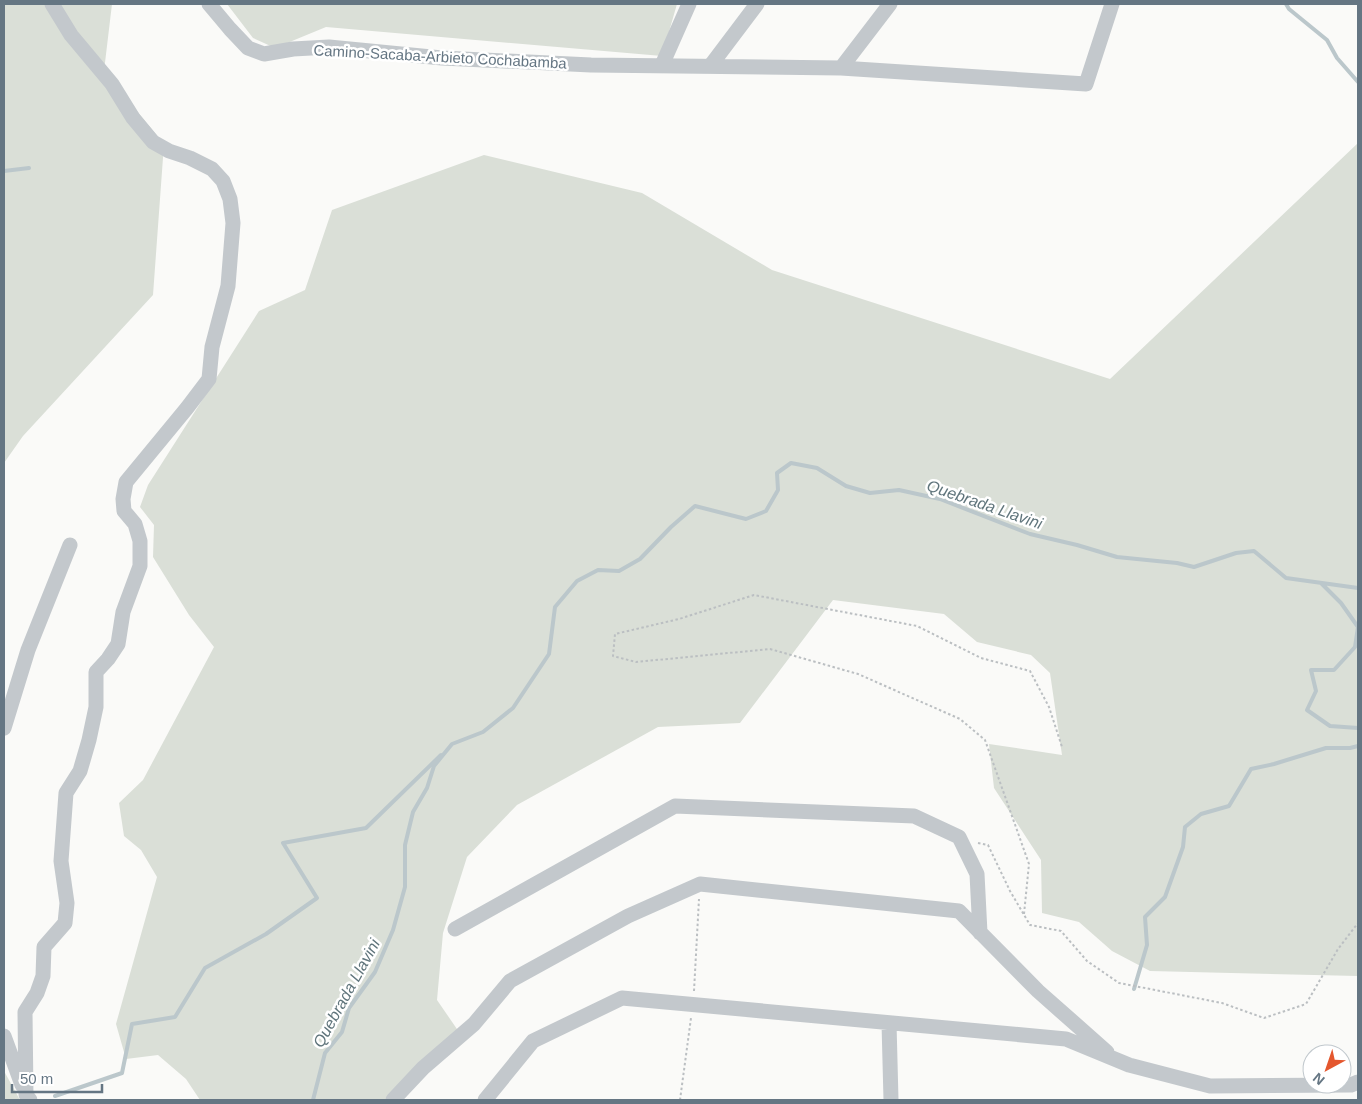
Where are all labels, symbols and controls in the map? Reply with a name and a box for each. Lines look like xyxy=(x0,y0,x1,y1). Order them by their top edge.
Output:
street label: Camino-Sacaba-Arbieto Cochabamba xyxy=(313,41,568,72)
water label: Quebrada Llavini xyxy=(925,477,1045,532)
water label: Quebrada Llavini xyxy=(310,936,383,1050)
north arrow xyxy=(1302,1044,1352,1094)
scale bar xyxy=(12,1062,102,1094)
text: 50 m xyxy=(20,1070,53,1087)
text: N xyxy=(1310,1070,1328,1088)

